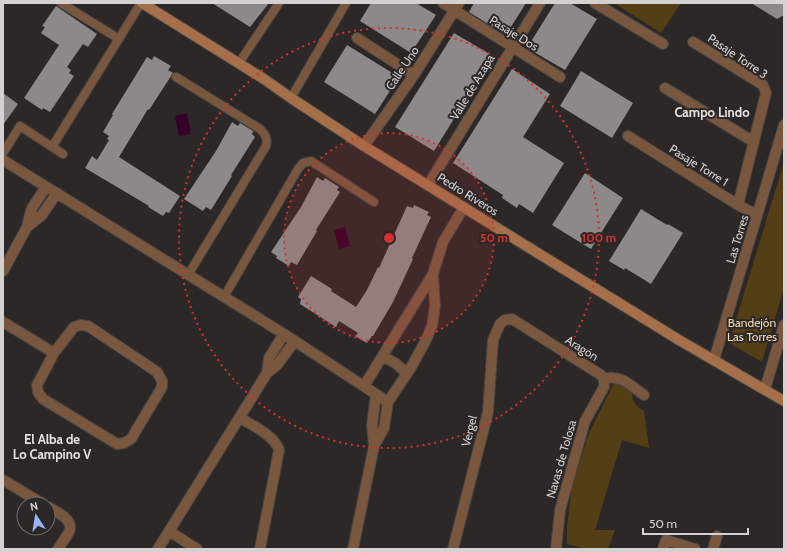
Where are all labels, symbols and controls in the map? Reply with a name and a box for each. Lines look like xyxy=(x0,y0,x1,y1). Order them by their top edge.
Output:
street label: Pasaje Dos xyxy=(487,12,541,54)
street label: Pasaje Torre 3 xyxy=(705,30,771,82)
street label: Calle Uno xyxy=(382,43,422,93)
street label: Valle de Azapa xyxy=(447,51,498,122)
district label: Campo Lindo xyxy=(674,104,750,120)
street label: Pasaje Torre 1 xyxy=(667,141,731,189)
street label: Pedro Riveros xyxy=(435,169,501,219)
street label: Las Torres xyxy=(723,213,751,265)
text: 50 m xyxy=(480,230,508,245)
text: 100 m xyxy=(582,230,616,245)
centre of rings xyxy=(382,231,396,245)
park label: Bandejón Las Torres xyxy=(727,315,777,344)
street label: Aragón xyxy=(563,332,602,364)
street label: Vergel xyxy=(458,414,480,448)
street label: Navas de Tolosa xyxy=(543,418,579,500)
district label: El Alba de Lo Campino V xyxy=(13,431,92,462)
north arrow xyxy=(16,496,56,536)
text: N xyxy=(29,499,39,514)
scale bar xyxy=(643,510,748,536)
text: 50 m xyxy=(649,516,677,531)

